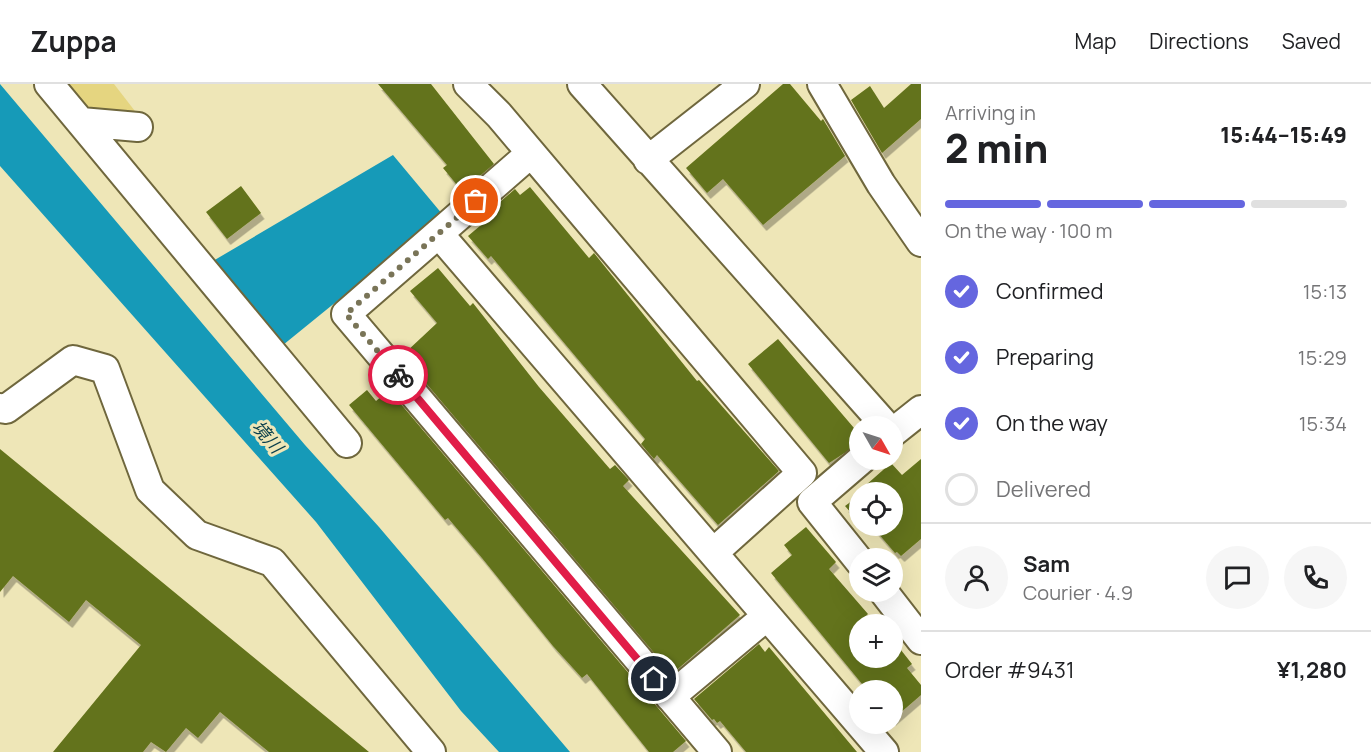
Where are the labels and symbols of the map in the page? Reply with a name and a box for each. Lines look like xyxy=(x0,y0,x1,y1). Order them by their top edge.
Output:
pin xyxy=(450,175,501,226)
courier xyxy=(368,345,428,405)
water label: 境川 xyxy=(247,415,290,459)
north arrow xyxy=(849,416,903,470)
pin xyxy=(628,653,679,704)

